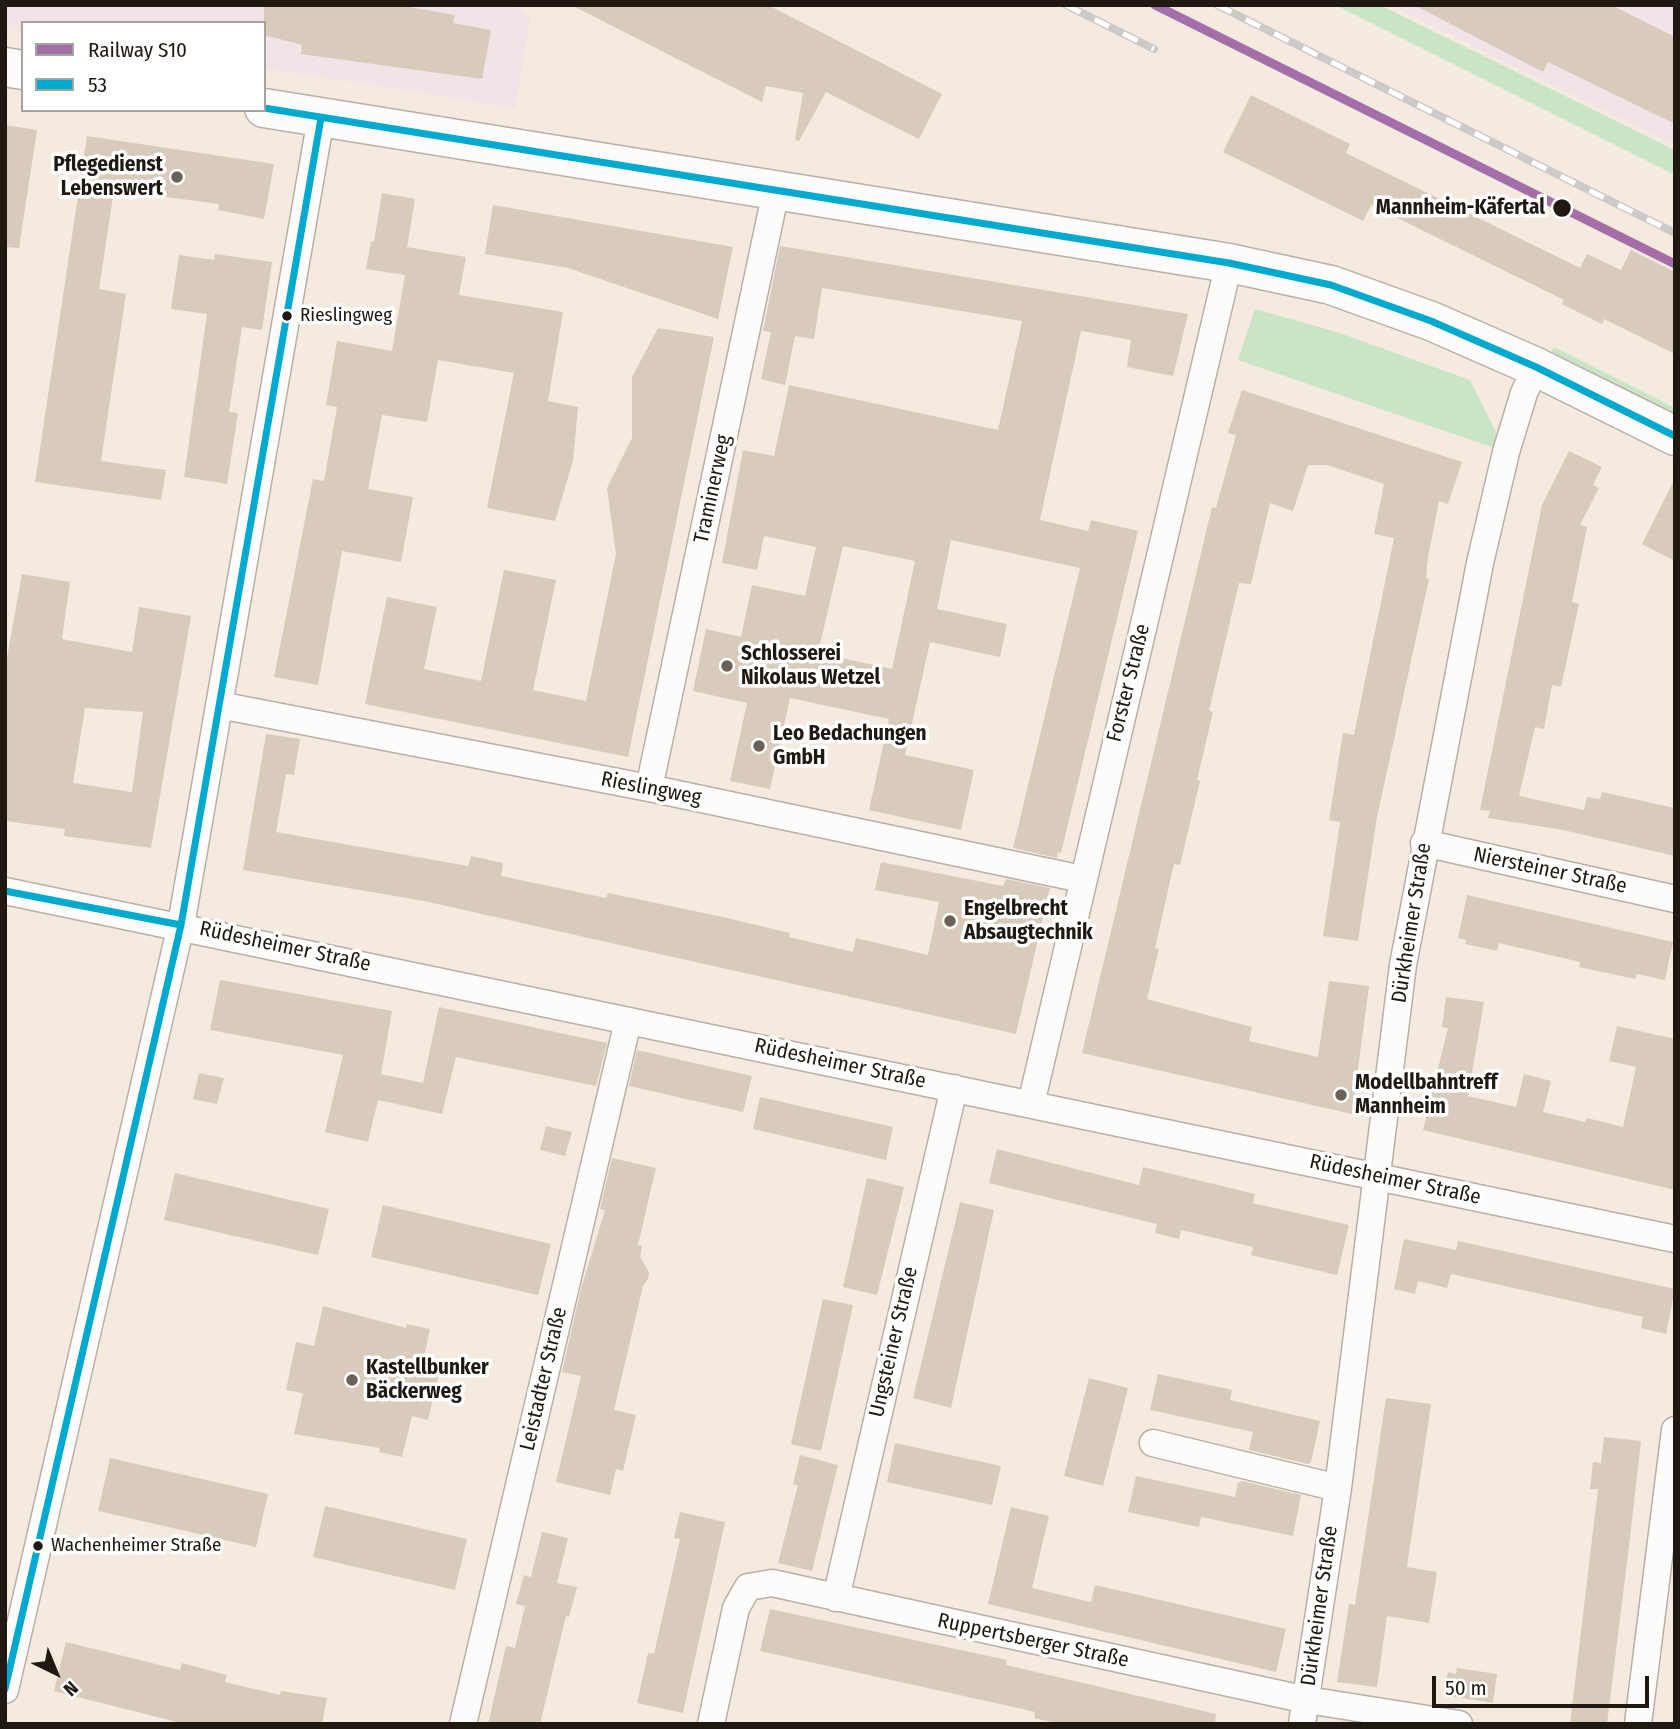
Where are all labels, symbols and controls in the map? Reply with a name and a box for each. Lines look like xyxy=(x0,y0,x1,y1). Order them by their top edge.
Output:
legend xyxy=(21,21,266,112)
text: Railway S10 xyxy=(88,37,187,63)
text: 53 xyxy=(88,72,107,98)
place label: Pflegedienst Lebenswert xyxy=(53,152,163,202)
marker: Pflegedienst Lebenswert xyxy=(169,169,185,185)
place label: Mannheim-Käfertal xyxy=(1376,195,1545,221)
marker: Mannheim-Käfertal xyxy=(1551,197,1573,219)
place label: Rieslingweg xyxy=(300,305,392,327)
marker: Rieslingweg xyxy=(280,309,294,323)
street label: Traminerweg xyxy=(689,432,737,546)
street label: Forster Straße xyxy=(1102,621,1156,745)
place label: Schlosserei Nikolaus Wetzel xyxy=(741,641,880,691)
marker: Schlosserei Nikolaus Wetzel xyxy=(719,658,735,674)
place label: Leo Bedachungen GmbH xyxy=(773,721,927,771)
marker: Leo Bedachungen GmbH xyxy=(751,738,767,754)
street label: Rieslingweg xyxy=(599,767,703,811)
street label: Dürkheimer Straße xyxy=(1387,841,1437,1005)
street label: Niersteiner Straße xyxy=(1471,842,1629,900)
place label: Engelbrecht Absaugtechnik xyxy=(964,896,1093,946)
marker: Engelbrecht Absaugtechnik xyxy=(942,913,958,929)
street label: Rüdesheimer Straße xyxy=(197,917,373,977)
street label: Rüdesheimer Straße xyxy=(752,1034,928,1094)
place label: Modellbahntreff Mannheim xyxy=(1355,1070,1498,1120)
marker: Modellbahntreff Mannheim xyxy=(1333,1087,1349,1103)
street label: Rüdesheimer Straße xyxy=(1307,1150,1483,1210)
street label: Ungsteiner Straße xyxy=(864,1264,924,1420)
street label: Leistadter Straße xyxy=(515,1305,573,1453)
place label: Kastellbunker Bäckerweg xyxy=(366,1355,489,1405)
marker: Kastellbunker Bäckerweg xyxy=(344,1372,360,1388)
street label: Dürkheimer Straße xyxy=(1296,1524,1344,1688)
place label: Wachenheimer Straße xyxy=(51,1535,221,1557)
marker: Wachenheimer Straße xyxy=(31,1539,45,1553)
street label: Ruppertsberger Straße xyxy=(935,1608,1131,1674)
north arrow xyxy=(21,1638,91,1708)
scale bar xyxy=(1435,1662,1652,1706)
text: 50 m xyxy=(1445,1675,1487,1701)
text: N xyxy=(59,1676,83,1701)

